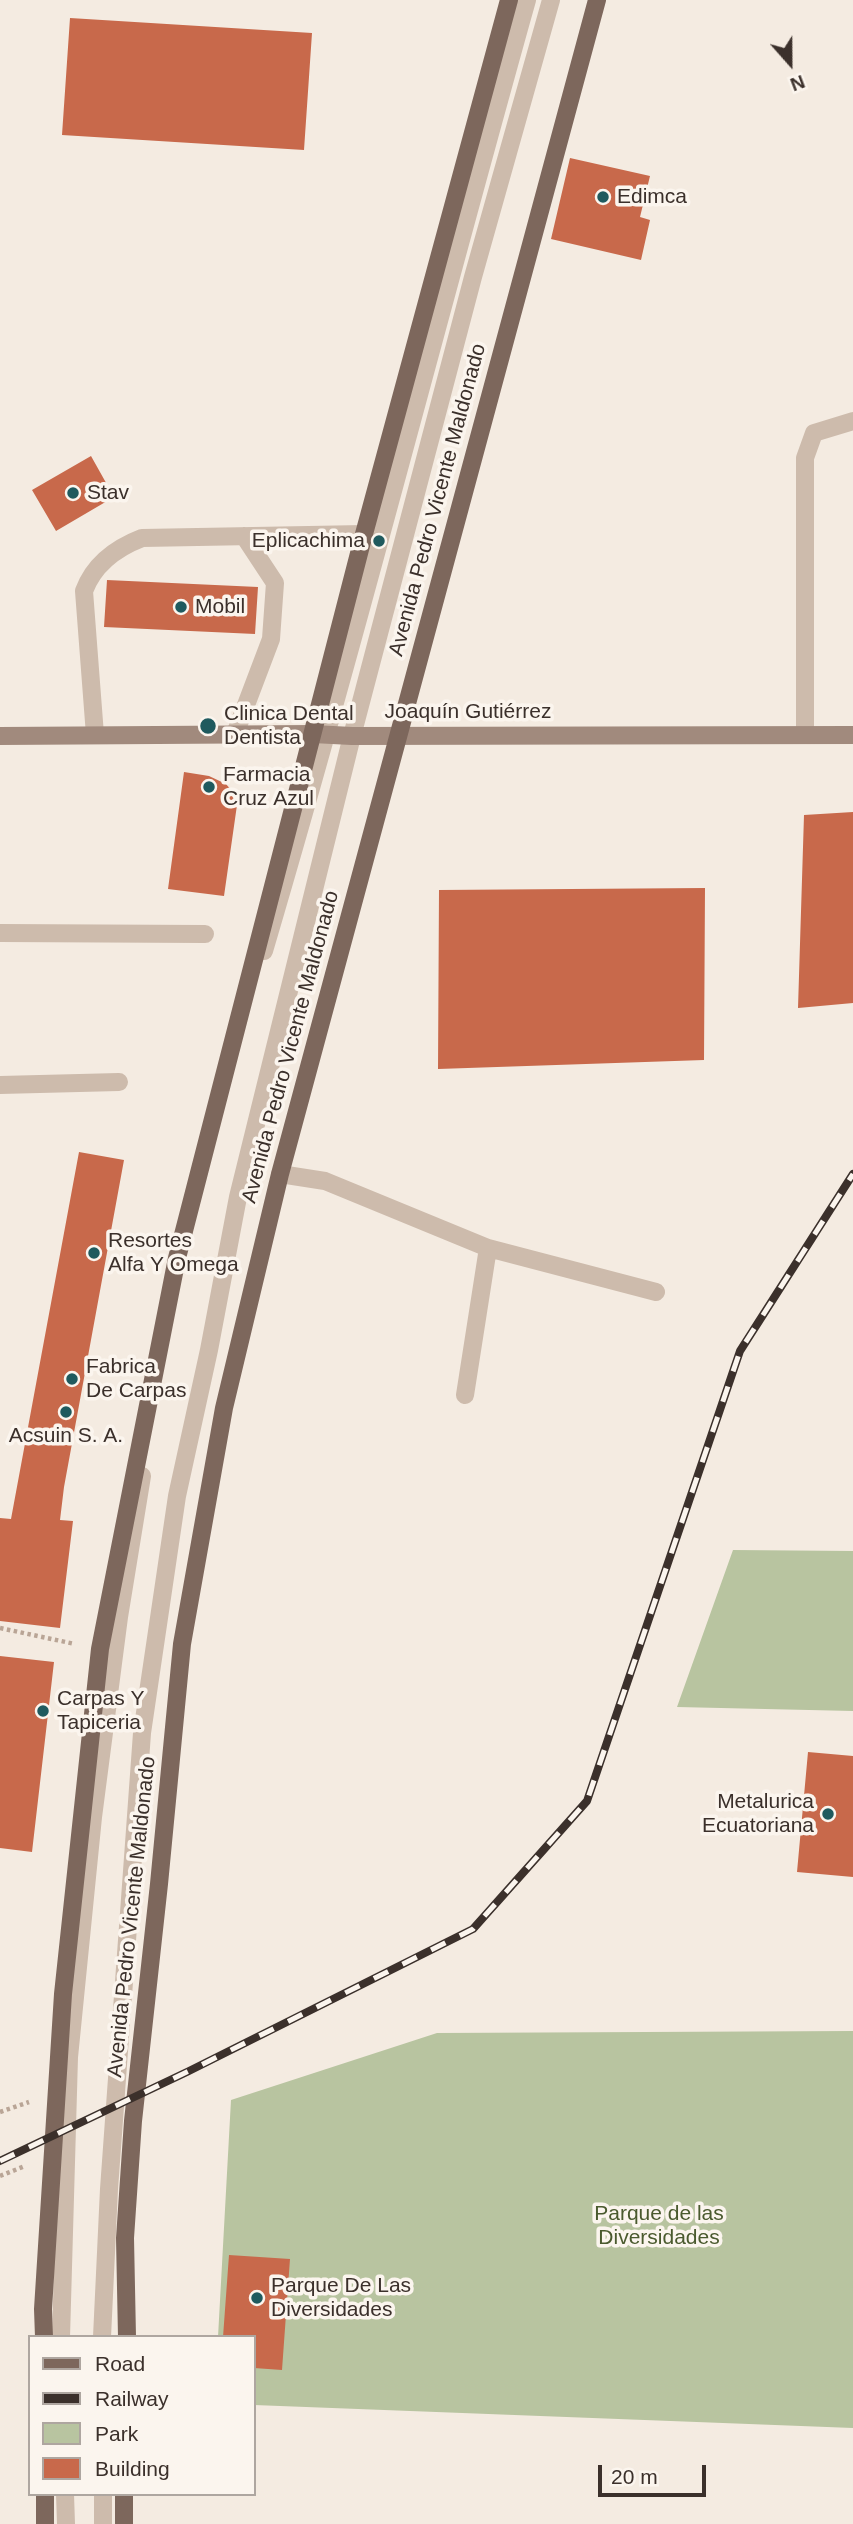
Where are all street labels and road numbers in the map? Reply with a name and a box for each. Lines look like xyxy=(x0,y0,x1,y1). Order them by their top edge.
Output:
street label: Avenida Pedro Vicente Maldonado xyxy=(384,341,492,659)
street label: Joaquín Gutiérrez xyxy=(385,699,551,725)
street label: Avenida Pedro Vicente Maldonado xyxy=(237,888,345,1206)
street label: Avenida Pedro Vicente Maldonado xyxy=(103,1755,161,2079)

